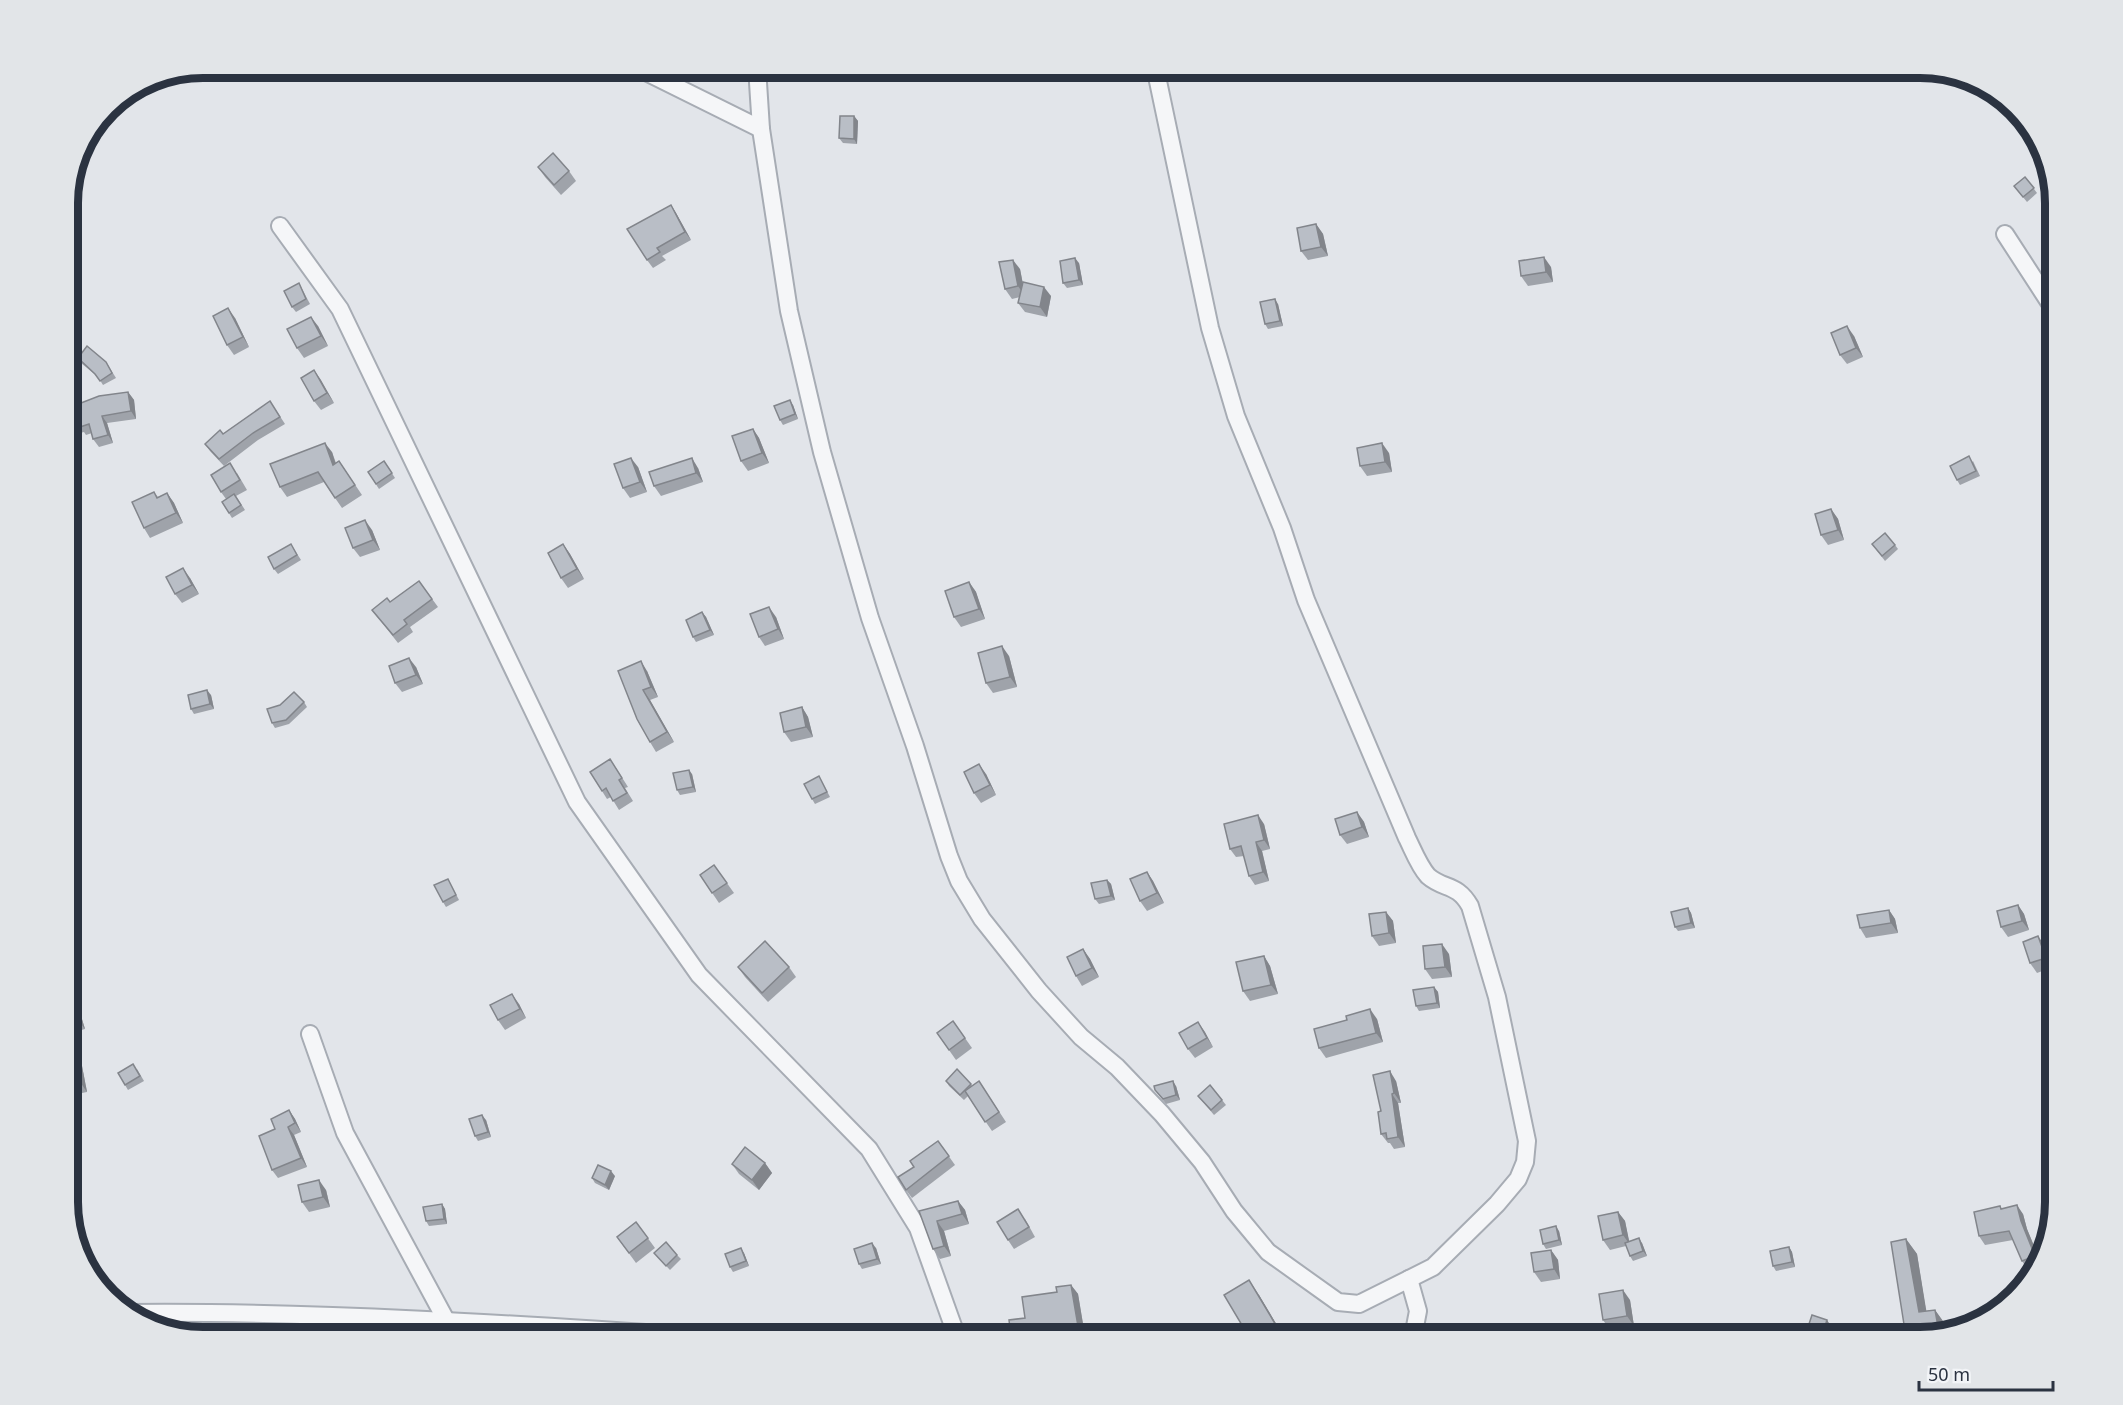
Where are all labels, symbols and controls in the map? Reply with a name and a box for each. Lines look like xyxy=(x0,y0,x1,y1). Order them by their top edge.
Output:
scale bar xyxy=(1919,1354,2052,1392)
text: 50 m xyxy=(1928,1362,1970,1386)

